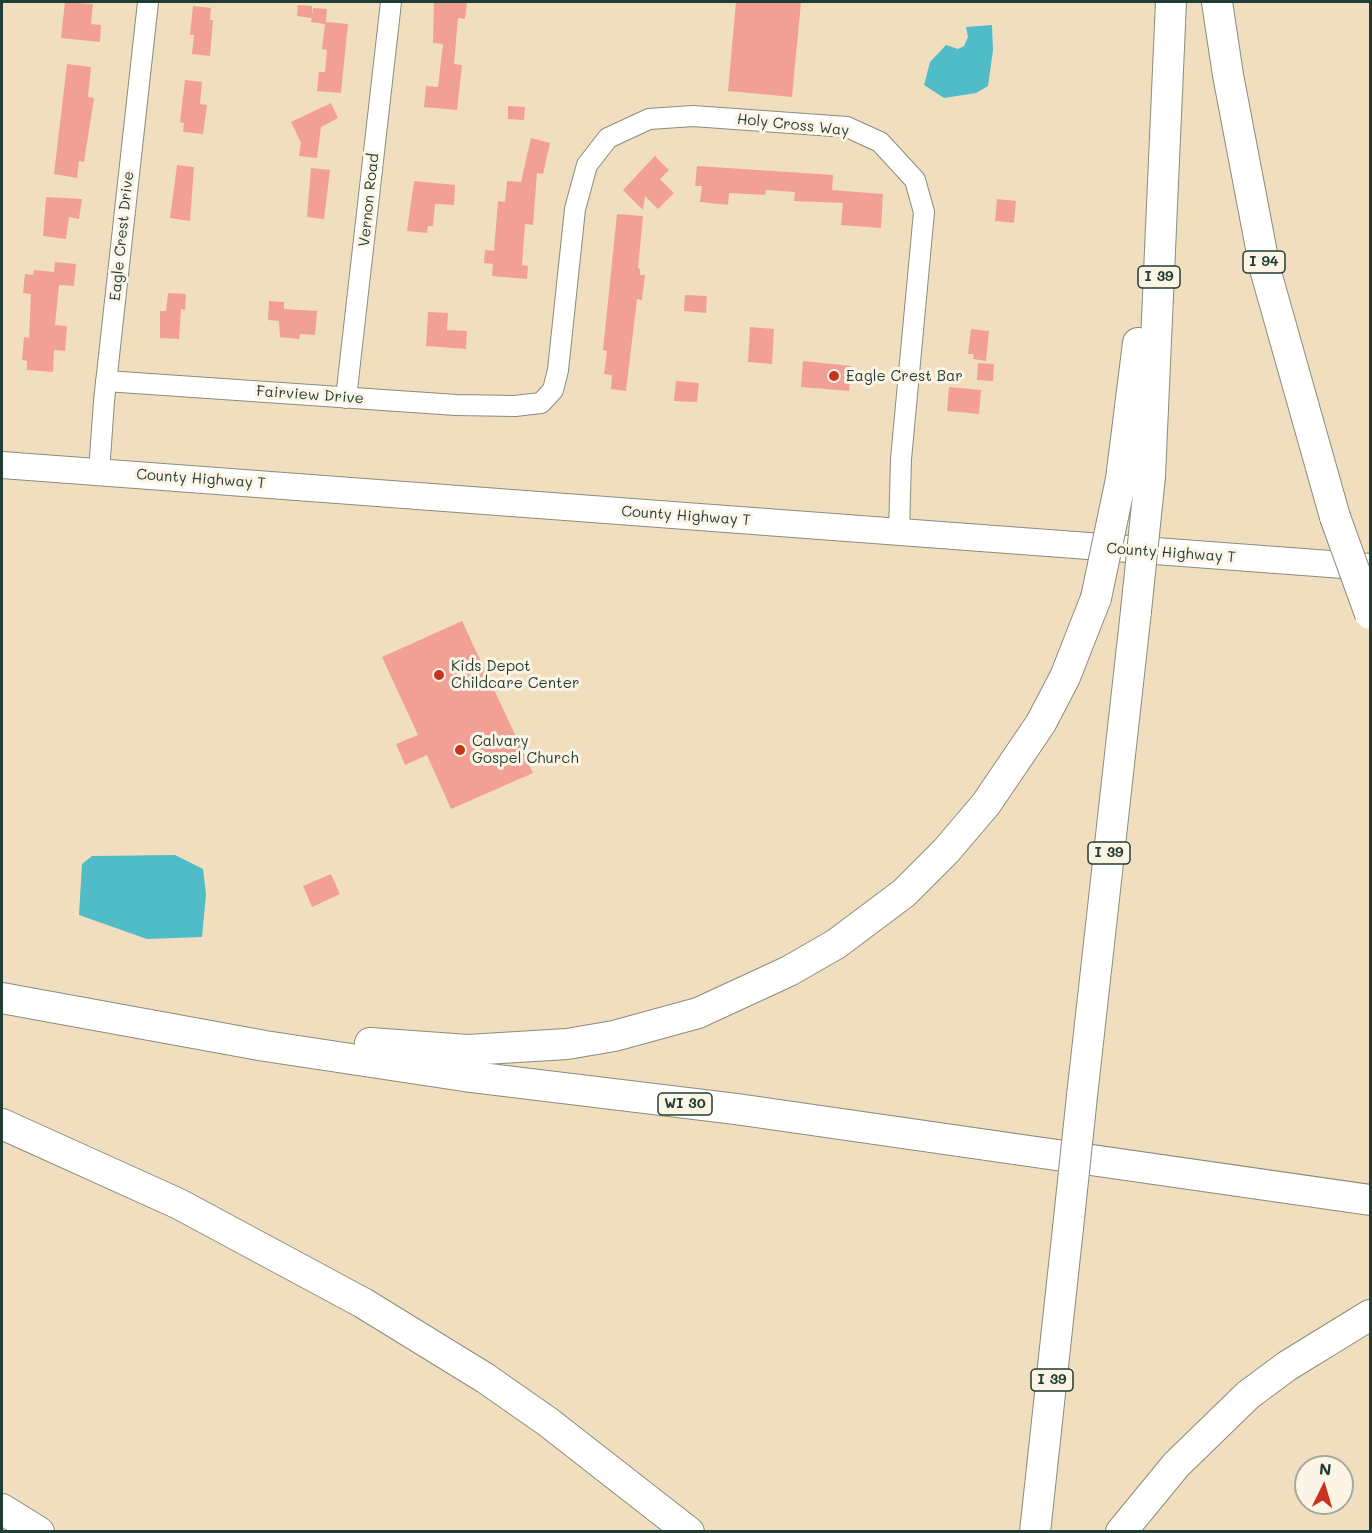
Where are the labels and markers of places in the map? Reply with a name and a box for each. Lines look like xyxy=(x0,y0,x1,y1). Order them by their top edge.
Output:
place label: Eagle Crest Bar xyxy=(846,367,963,385)
marker: Eagle Crest Bar xyxy=(827,369,841,383)
place label: Kids Depot Childcare Center xyxy=(451,657,580,692)
marker: Kids Depot Childcare Center xyxy=(432,668,446,682)
place label: Calvary Gospel Church xyxy=(472,732,579,767)
marker: Calvary Gospel Church xyxy=(453,743,467,757)

